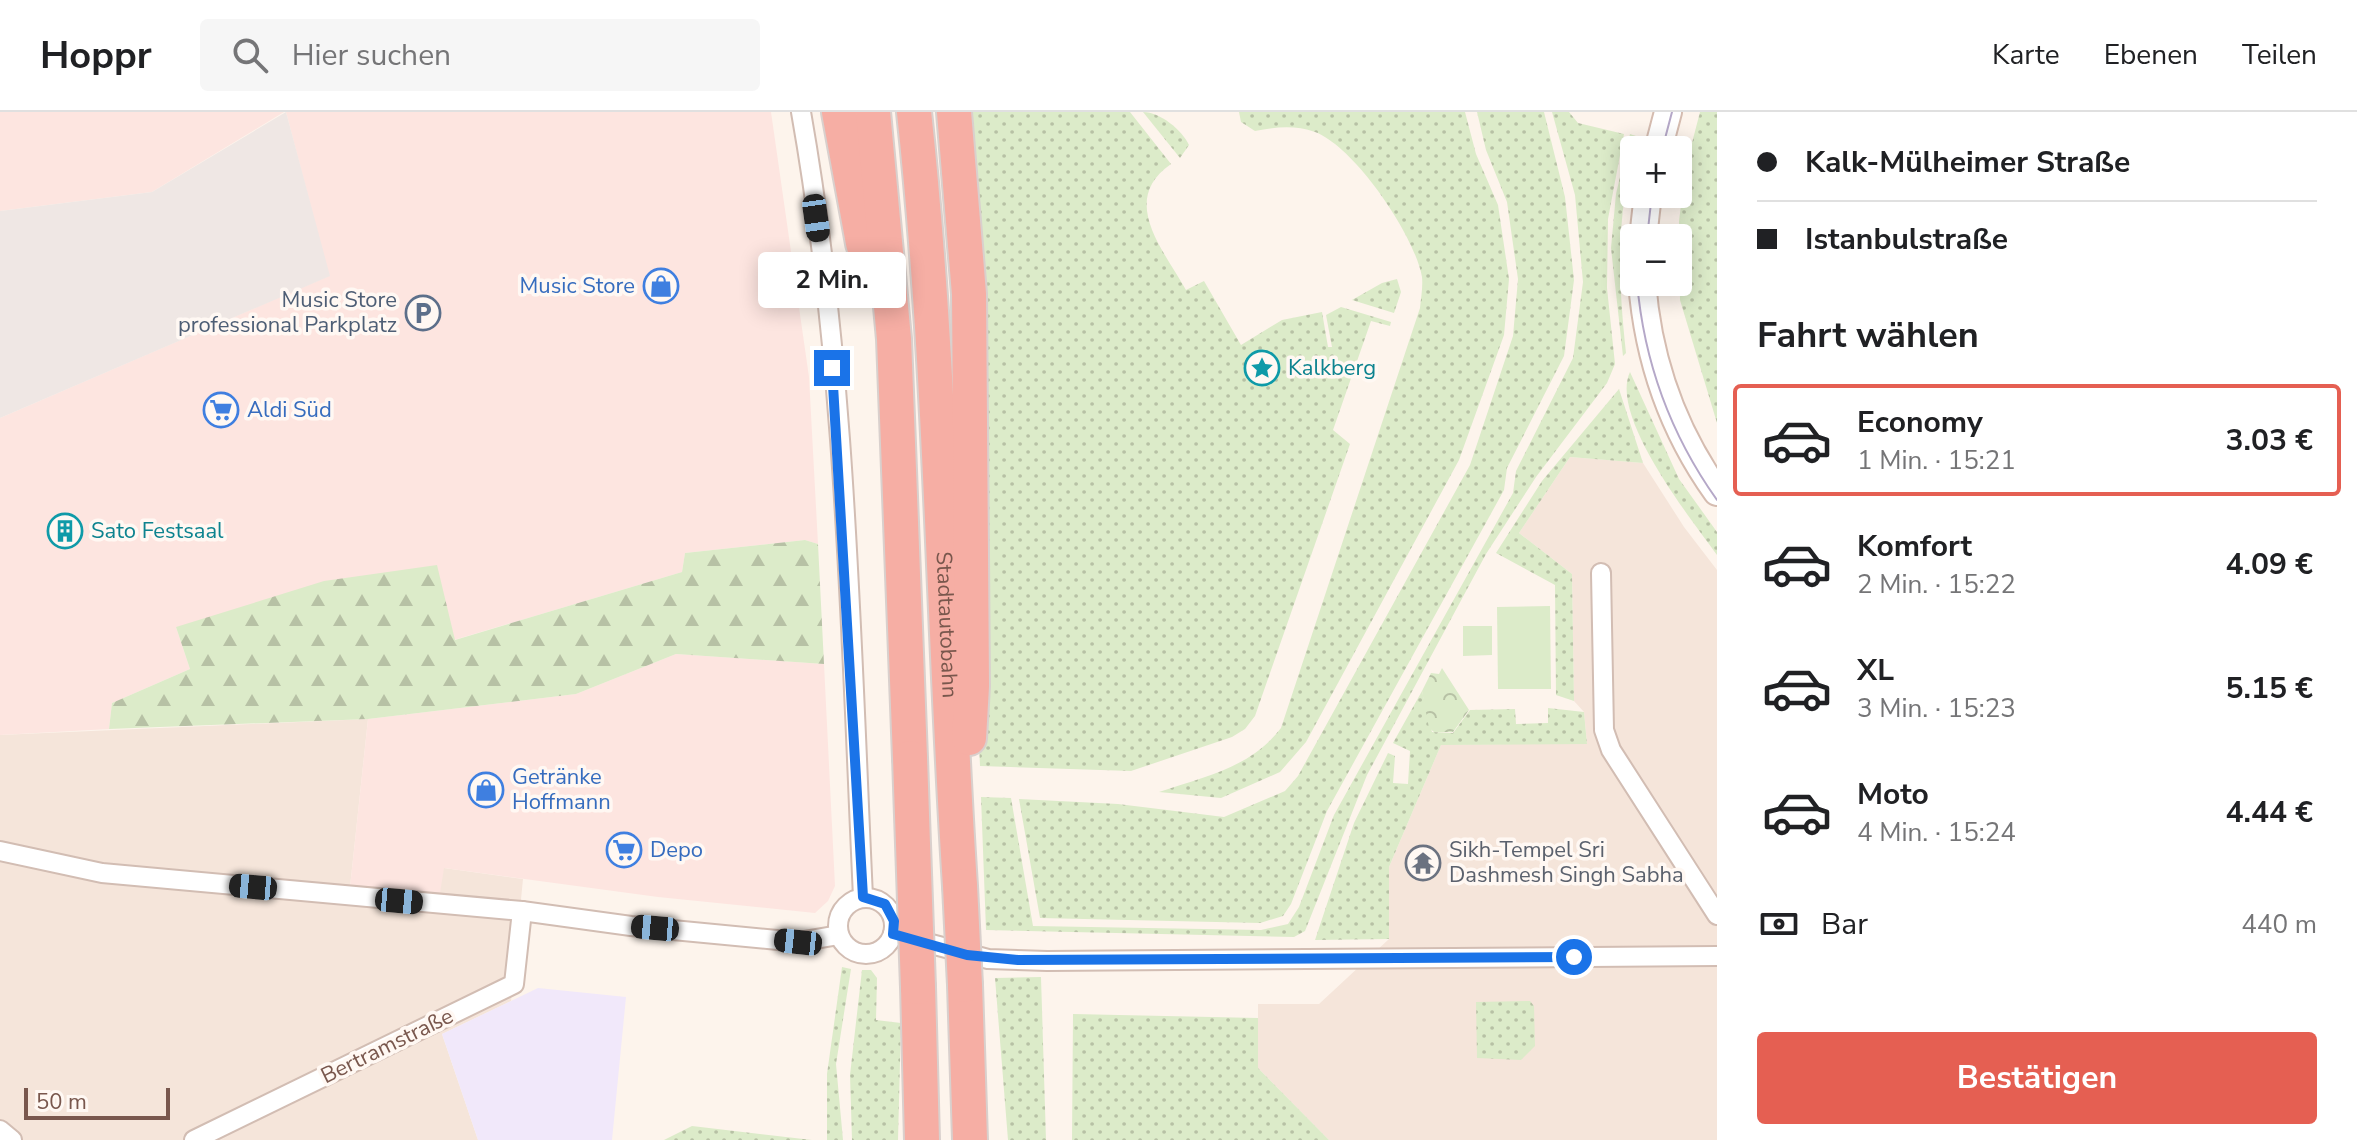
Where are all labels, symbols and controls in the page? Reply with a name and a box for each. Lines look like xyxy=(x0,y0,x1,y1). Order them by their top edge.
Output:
search box xyxy=(200,19,760,91)
text: Hoppr xyxy=(40,30,152,81)
icon: search xyxy=(228,33,272,77)
text: Hier suchen xyxy=(292,35,451,76)
text: Karte xyxy=(1992,36,2060,74)
text: Ebenen xyxy=(2104,36,2198,74)
text: Teilen xyxy=(2242,36,2317,74)
map controls xyxy=(1620,136,1692,296)
button: + xyxy=(1620,136,1692,208)
text: Kalk-Mülheimer Straße xyxy=(1805,142,2130,183)
car xyxy=(801,193,831,243)
text: Istanbulstraße xyxy=(1805,219,2008,260)
button: − xyxy=(1620,224,1692,296)
callout: 2 Min. xyxy=(758,252,906,308)
text: 2 Min. xyxy=(795,262,869,297)
shop icon: Music Store xyxy=(642,267,680,305)
place label: Music Store xyxy=(520,271,635,301)
place label: Music Store professional Parkplatz xyxy=(178,285,397,340)
parking icon: Music Store professional Parkplatz xyxy=(404,294,442,332)
text: Fahrt wählen xyxy=(1757,311,1979,360)
place icon: Kalkberg xyxy=(1243,349,1281,387)
route end xyxy=(814,350,850,386)
place label: Kalkberg xyxy=(1288,353,1376,383)
supermarket icon: Aldi Süd xyxy=(202,391,240,429)
place label: Aldi Süd xyxy=(247,395,332,425)
text: Economy xyxy=(1857,402,1983,443)
icon: car xyxy=(1761,404,1833,476)
text: 3.03 € xyxy=(2225,420,2313,461)
text: 1 Min. · 15:21 xyxy=(1857,443,2016,478)
building icon: Sato Festsaal xyxy=(46,512,84,550)
place label: Sato Festsaal xyxy=(91,516,224,546)
text: Komfort xyxy=(1857,526,1972,567)
icon: car xyxy=(1761,528,1833,600)
text: 4.09 € xyxy=(2225,544,2313,585)
street label: Stadtautobahn xyxy=(928,551,965,699)
text: 2 Min. · 15:22 xyxy=(1857,567,2016,602)
text: XL xyxy=(1857,650,1894,691)
icon: car xyxy=(1761,652,1833,724)
text: 5.15 € xyxy=(2225,668,2313,709)
text: 3 Min. · 15:23 xyxy=(1857,691,2016,726)
place label: Getränke Hoffmann xyxy=(512,762,611,817)
shop icon: Getränke Hoffmann xyxy=(467,771,505,809)
text: Moto xyxy=(1857,774,1929,815)
icon: car xyxy=(1761,776,1833,848)
text: 4.44 € xyxy=(2225,792,2313,833)
text: 4 Min. · 15:24 xyxy=(1857,815,2016,850)
supermarket icon: Depo xyxy=(605,831,643,869)
place label: Depo xyxy=(650,835,703,865)
place label: Sikh-Tempel Sri Dashmesh Singh Sabha xyxy=(1449,835,1684,890)
temple icon: Sikh-Tempel Sri Dashmesh Singh Sabha xyxy=(1404,844,1442,882)
car xyxy=(228,873,278,901)
car xyxy=(374,887,424,915)
icon: cash xyxy=(1757,902,1801,946)
text: Bar xyxy=(1821,904,1868,945)
text: 440 m xyxy=(2241,907,2317,942)
car xyxy=(630,914,680,942)
car xyxy=(773,928,823,956)
route start xyxy=(1556,939,1592,975)
street label: Bertramstraße xyxy=(316,1001,458,1091)
button: Bestätigen xyxy=(1757,1032,2317,1124)
scale bar xyxy=(24,1084,170,1120)
text: 50 m xyxy=(36,1087,87,1117)

